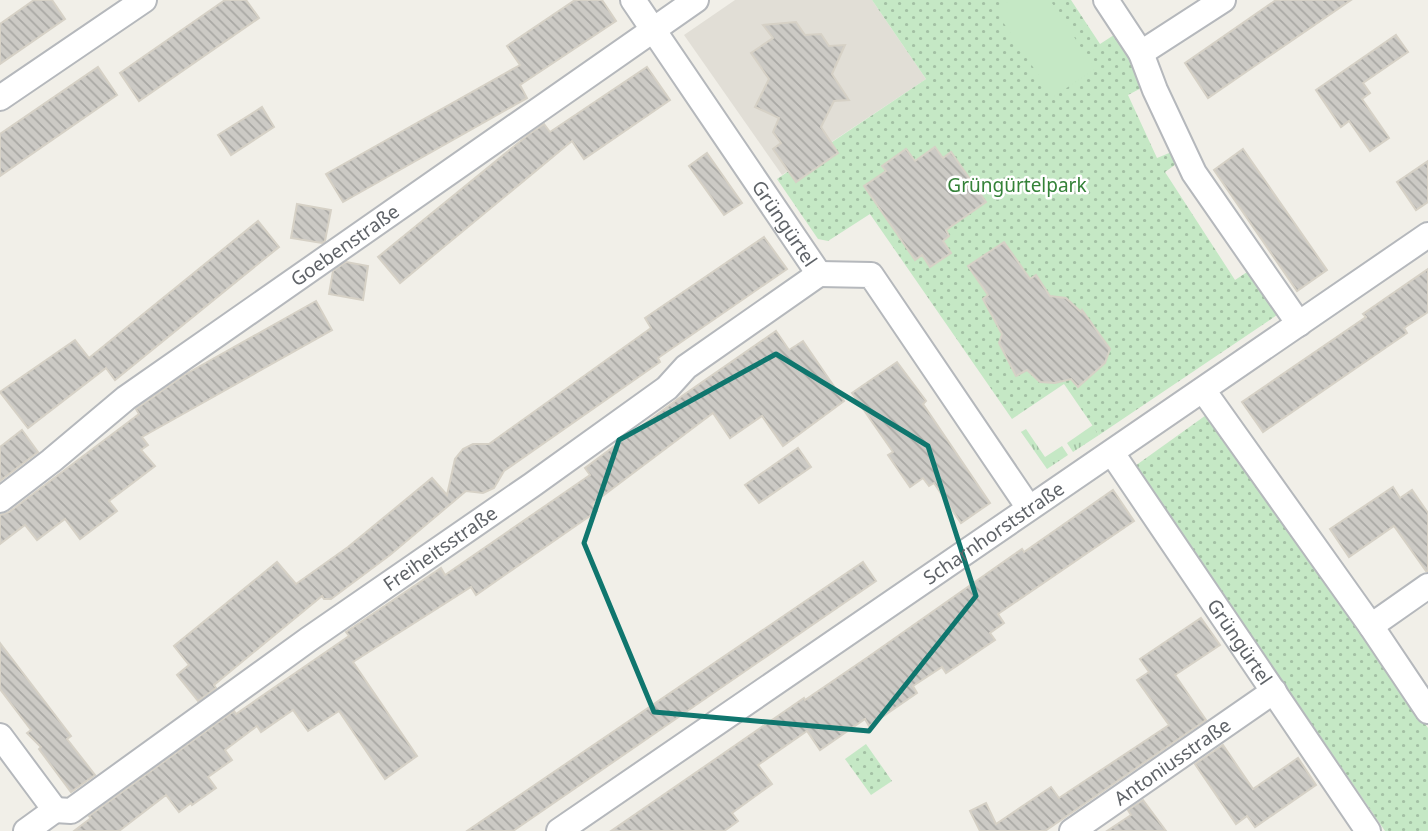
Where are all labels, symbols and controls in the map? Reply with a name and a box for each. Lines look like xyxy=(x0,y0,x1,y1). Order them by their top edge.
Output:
park label: Grüngürtelpark xyxy=(947,172,1087,198)
street label: Grüngürtel xyxy=(746,175,823,272)
street label: Goebenstraße xyxy=(285,198,404,292)
street label: Scharnhorststraße xyxy=(918,475,1069,590)
street label: Freiheitsstraße xyxy=(378,500,502,597)
street label: Grüngürtel xyxy=(1201,594,1278,690)
street label: Antoniusstraße xyxy=(1109,712,1236,811)

